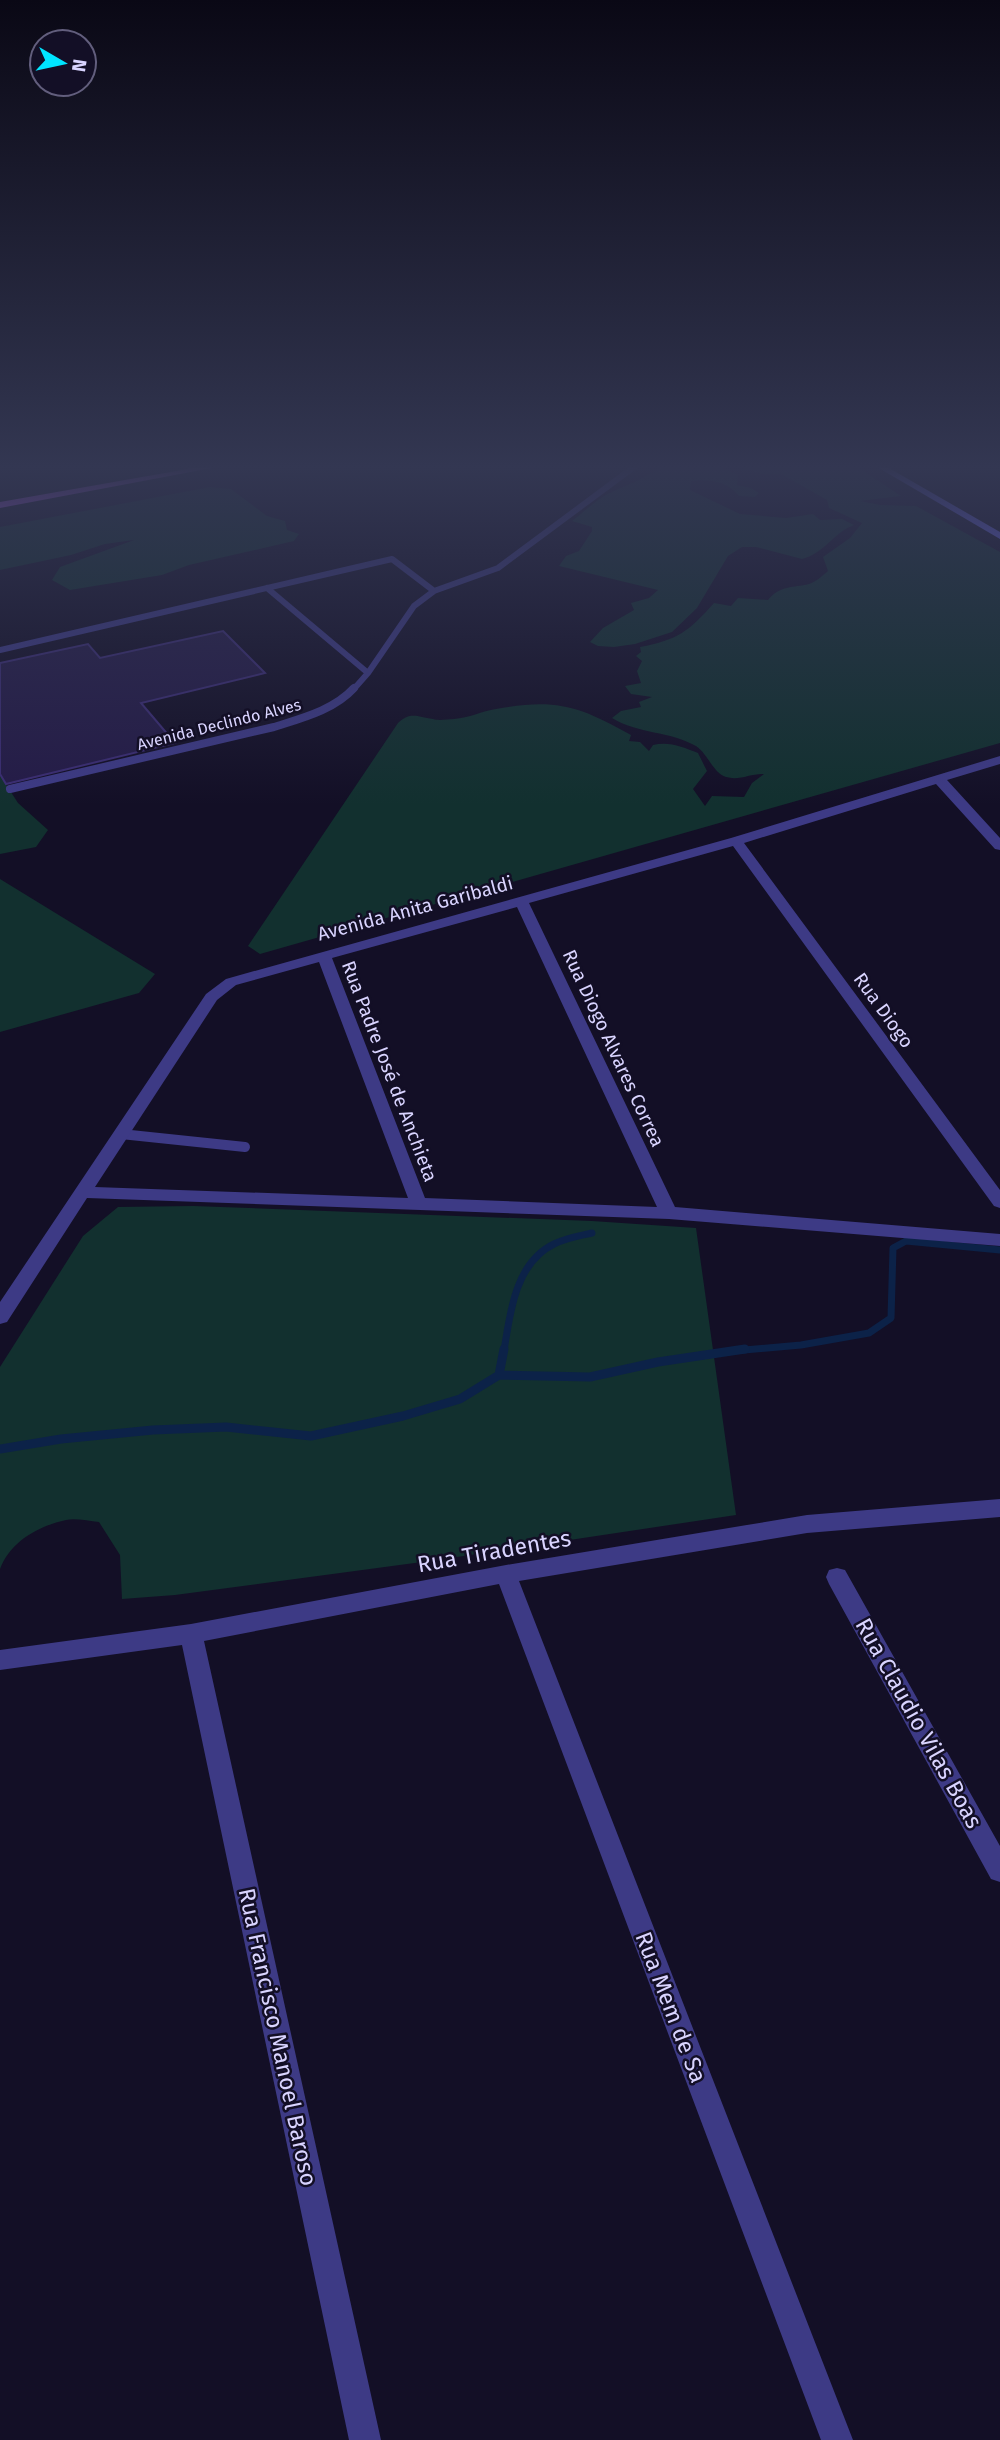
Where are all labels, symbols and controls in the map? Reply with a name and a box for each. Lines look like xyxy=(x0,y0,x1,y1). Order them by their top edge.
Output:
north arrow xyxy=(28,28,98,98)
text: N xyxy=(67,58,92,74)
street label: Avenida Declindo Alves xyxy=(135,695,303,754)
street label: Avenida Anita Garibaldi xyxy=(315,871,516,946)
street label: Rua Diogo Alvares Correa xyxy=(558,946,669,1150)
street label: Rua Padre José de Anchieta xyxy=(337,958,442,1185)
street label: Rua Diogo xyxy=(849,968,919,1052)
street label: Rua Tiradentes xyxy=(415,1524,573,1578)
street label: Rua Claudio Vilas Boas xyxy=(850,1613,988,1833)
street label: Rua Francisco Manoel Baroso xyxy=(233,1886,323,2188)
street label: Rua Mem de Sa xyxy=(629,1927,713,2087)

